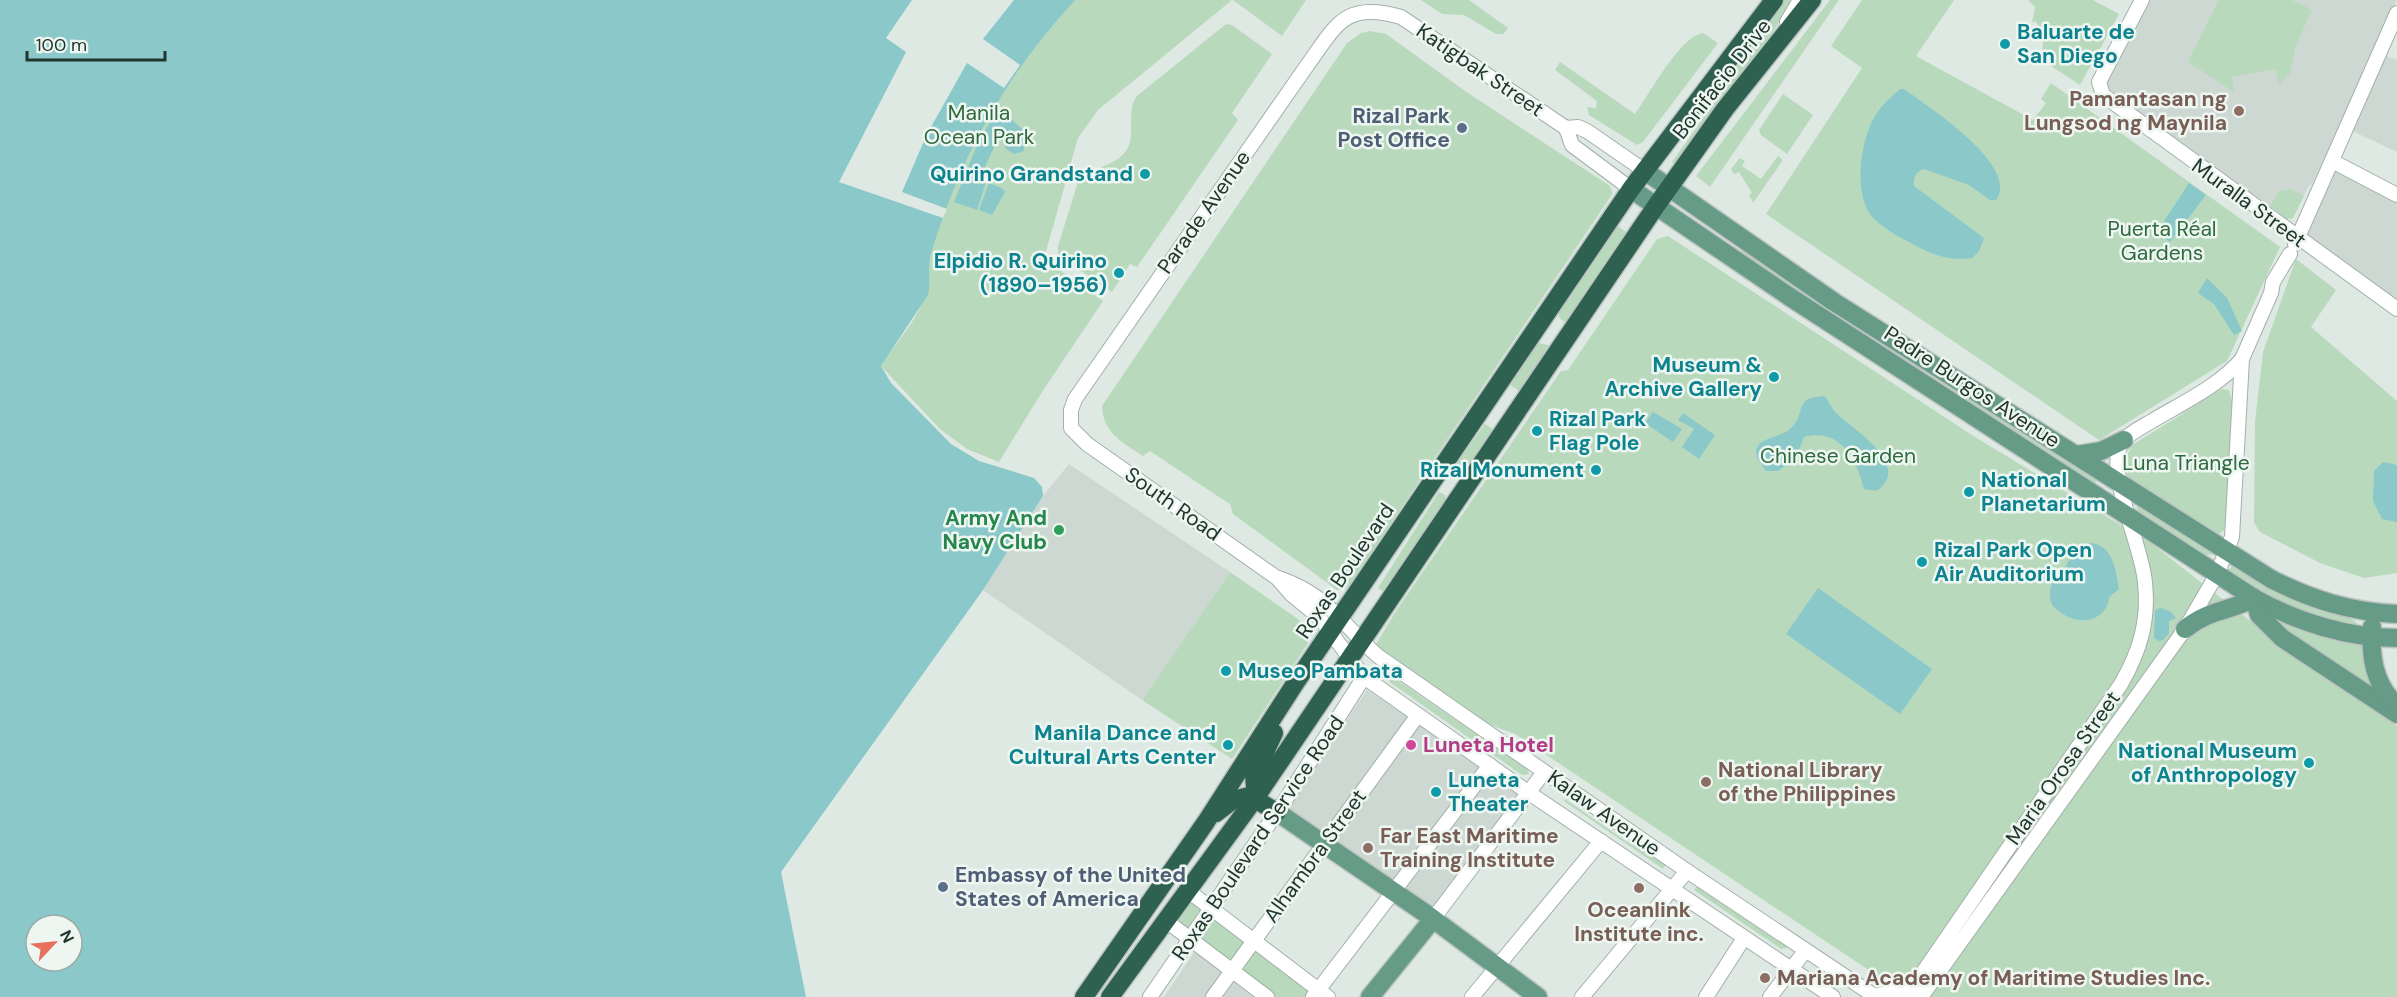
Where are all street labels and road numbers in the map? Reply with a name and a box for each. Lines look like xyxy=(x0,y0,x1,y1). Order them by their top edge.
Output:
street label: Bonifacio Drive xyxy=(1666,13,1778,145)
street label: Katigbak Street xyxy=(1411,17,1549,123)
street label: Parade Avenue xyxy=(1151,145,1257,279)
street label: Muralla Street xyxy=(2186,152,2312,254)
street label: Padre Burgos Avenue xyxy=(1879,320,2065,455)
street label: South Road xyxy=(1119,461,1227,547)
street label: Roxas Boulevard xyxy=(1289,498,1401,644)
street label: Maria Orosa Street xyxy=(1999,685,2127,851)
street label: Roxas Boulevard Service Road xyxy=(1165,710,1351,966)
street label: Kalaw Avenue xyxy=(1542,764,1666,862)
street label: Alhambra Street xyxy=(1257,784,1373,928)

